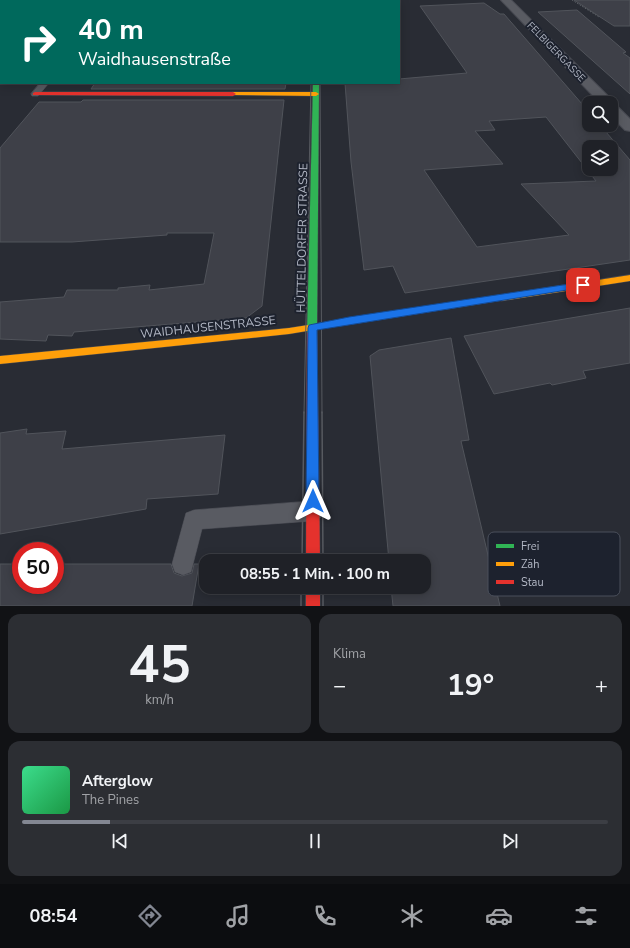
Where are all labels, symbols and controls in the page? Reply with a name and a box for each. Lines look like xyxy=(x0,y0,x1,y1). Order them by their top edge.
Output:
text: 40 m xyxy=(78,11,144,49)
icon: right xyxy=(12,16,64,68)
street label: FELBIGERGASSE xyxy=(524,19,588,85)
text: Waidhausenstraße xyxy=(78,47,231,71)
map controls xyxy=(582,96,618,176)
button: search xyxy=(582,96,618,132)
button: layers xyxy=(582,140,618,176)
street label: HÜTTELDORFER STRASSE xyxy=(293,163,311,313)
pin xyxy=(566,268,600,302)
icon: arrive xyxy=(572,274,594,296)
street label: WAIDHAUSENSTRASSE xyxy=(140,312,276,342)
position arrow xyxy=(292,480,334,522)
legend xyxy=(488,532,620,596)
text: Frei xyxy=(521,539,539,554)
speed limit sign: 50 xyxy=(12,542,64,594)
text: Zäh xyxy=(521,557,539,572)
text: 08:55 · 1 Min. · 100 m xyxy=(240,564,390,584)
text: Stau xyxy=(521,575,544,590)
text: 45 xyxy=(128,629,191,700)
text: Klima xyxy=(333,645,366,663)
text: 19° xyxy=(447,665,494,706)
text: − xyxy=(333,671,346,701)
text: + xyxy=(595,671,608,701)
text: km/h xyxy=(145,691,174,709)
text: Afterglow xyxy=(82,771,153,791)
text: The Pines xyxy=(82,791,139,809)
icon: previous xyxy=(109,830,131,852)
icon: pause xyxy=(304,830,326,852)
icon: next xyxy=(499,830,521,852)
icon: directions xyxy=(136,902,164,930)
icon: music xyxy=(224,902,252,930)
icon: phone xyxy=(311,902,339,930)
icon: climate xyxy=(398,902,426,930)
icon: car xyxy=(485,902,513,930)
icon: filters xyxy=(572,902,600,930)
text: 08:54 xyxy=(30,904,77,928)

